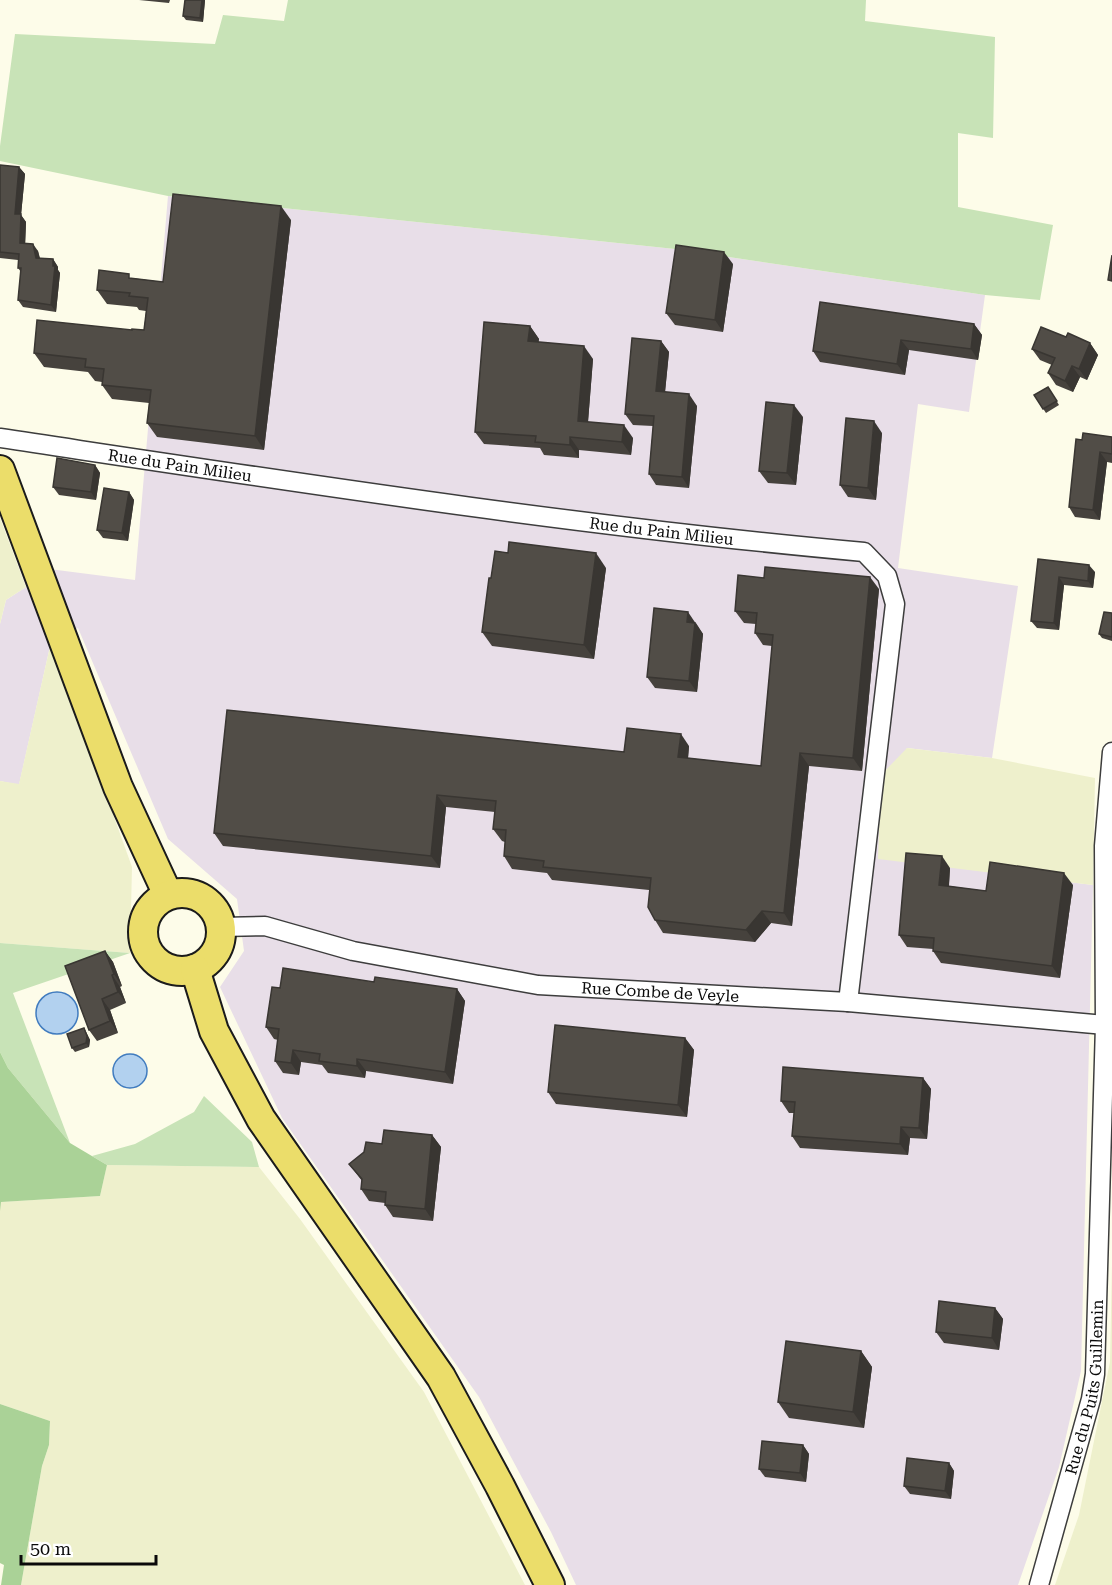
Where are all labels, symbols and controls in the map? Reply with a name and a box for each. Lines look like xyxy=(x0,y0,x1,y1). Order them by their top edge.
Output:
street label: Rue du Pain Milieu xyxy=(107,445,253,486)
street label: Rue du Pain Milieu xyxy=(588,513,735,549)
street label: Rue Combe de Veyle xyxy=(581,978,740,1006)
street label: Rue du Puits Guillemin xyxy=(1061,1299,1107,1477)
scale bar xyxy=(21,1528,156,1566)
text: 50 m xyxy=(30,1538,71,1559)

